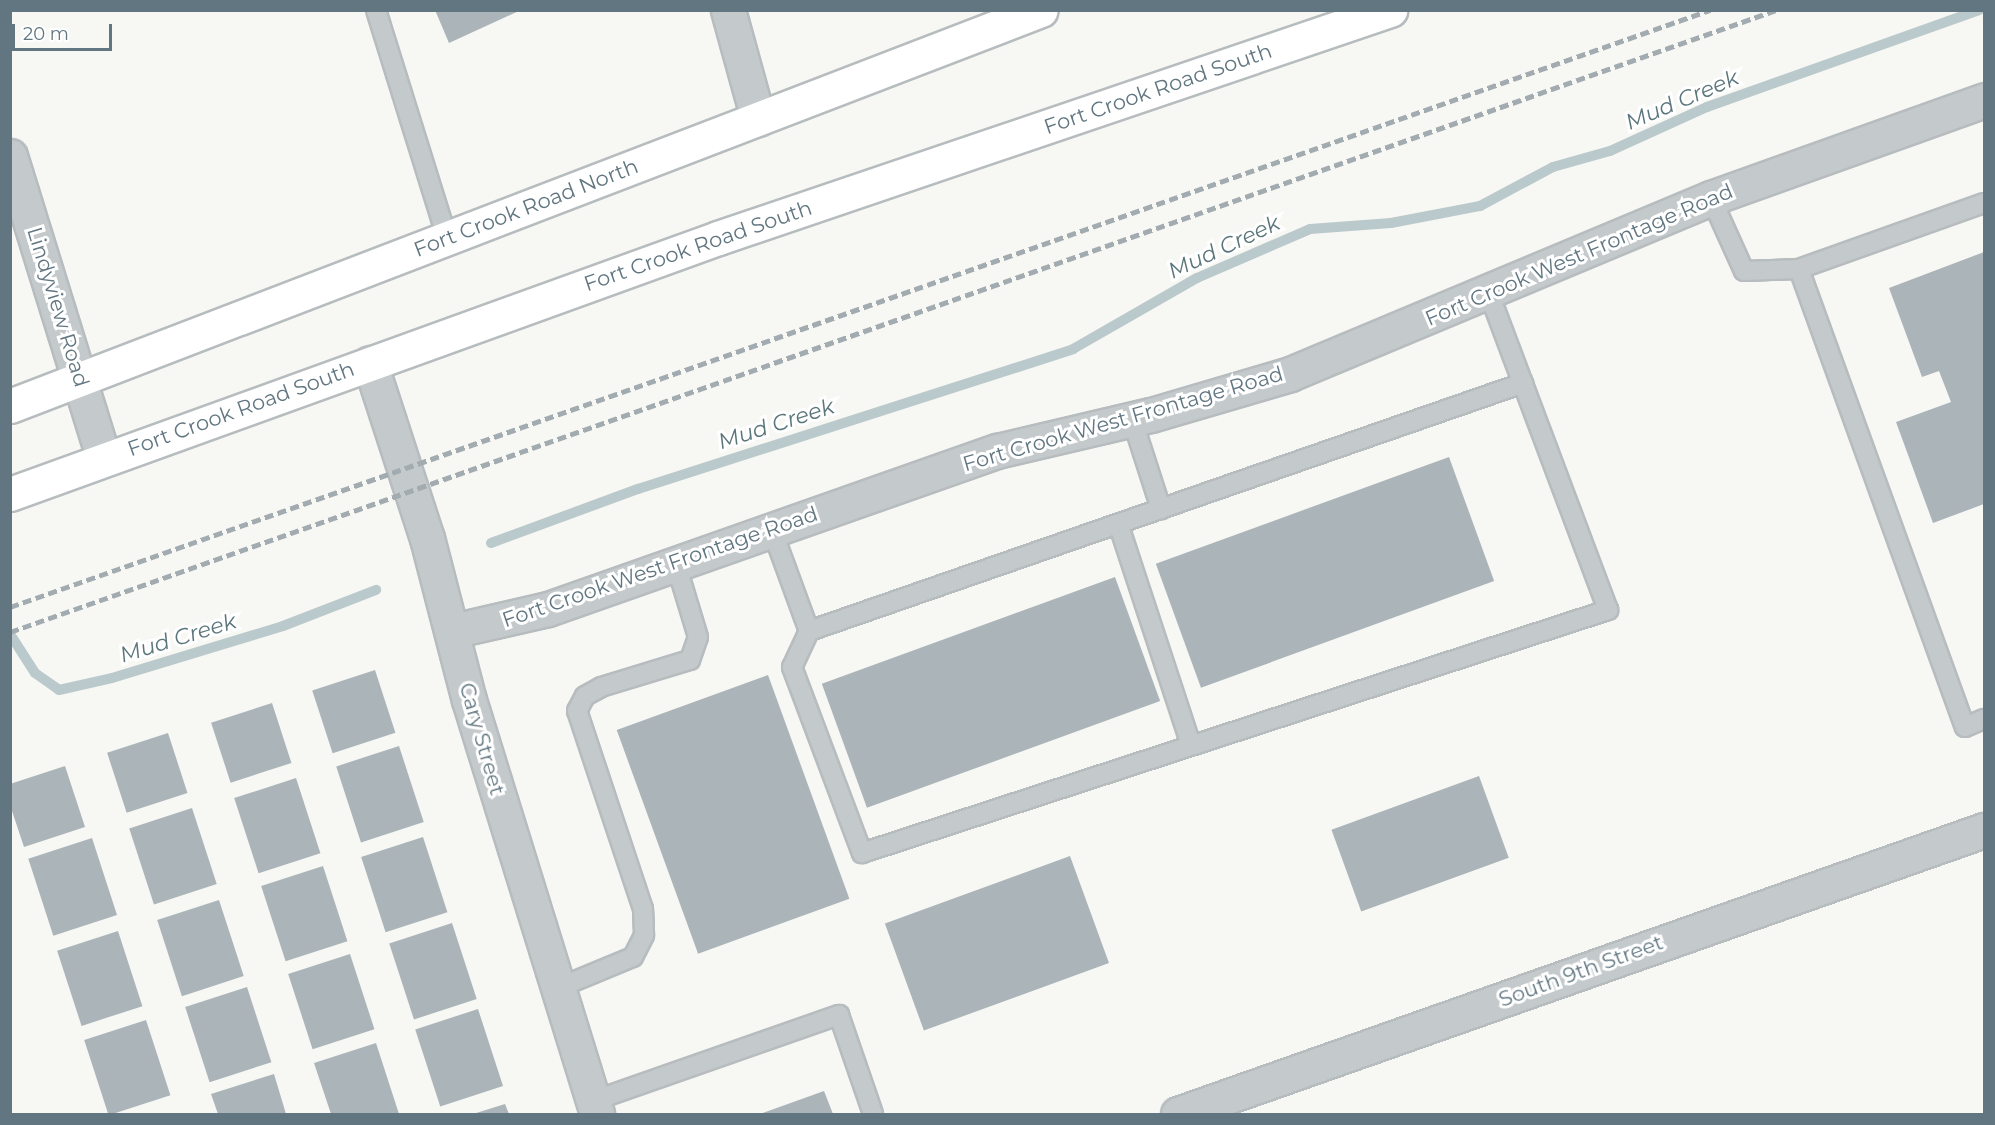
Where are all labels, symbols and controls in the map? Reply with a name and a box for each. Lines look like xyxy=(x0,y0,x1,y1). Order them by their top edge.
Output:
scale bar xyxy=(15,12,116,50)
text: 20 m xyxy=(23,23,69,45)
street label: Fort Crook Road South xyxy=(1041,38,1275,140)
water label: Mud Creek xyxy=(1621,64,1743,136)
street label: Fort Crook Road North xyxy=(410,154,642,262)
street label: Fort Crook West Frontage Road xyxy=(1421,179,1737,331)
street label: Fort Crook Road South xyxy=(581,195,815,297)
water label: Mud Creek xyxy=(1164,210,1284,284)
street label: Lindyview Road xyxy=(22,224,94,390)
street label: Fort Crook Road South xyxy=(124,356,358,462)
street label: Fort Crook West Frontage Road xyxy=(960,361,1286,477)
water label: Mud Creek xyxy=(715,393,837,455)
street label: Fort Crook West Frontage Road xyxy=(499,501,821,633)
water label: Mud Creek xyxy=(117,608,239,668)
street label: Cary Street xyxy=(454,680,510,798)
street label: South 9th Street xyxy=(1495,930,1667,1012)

